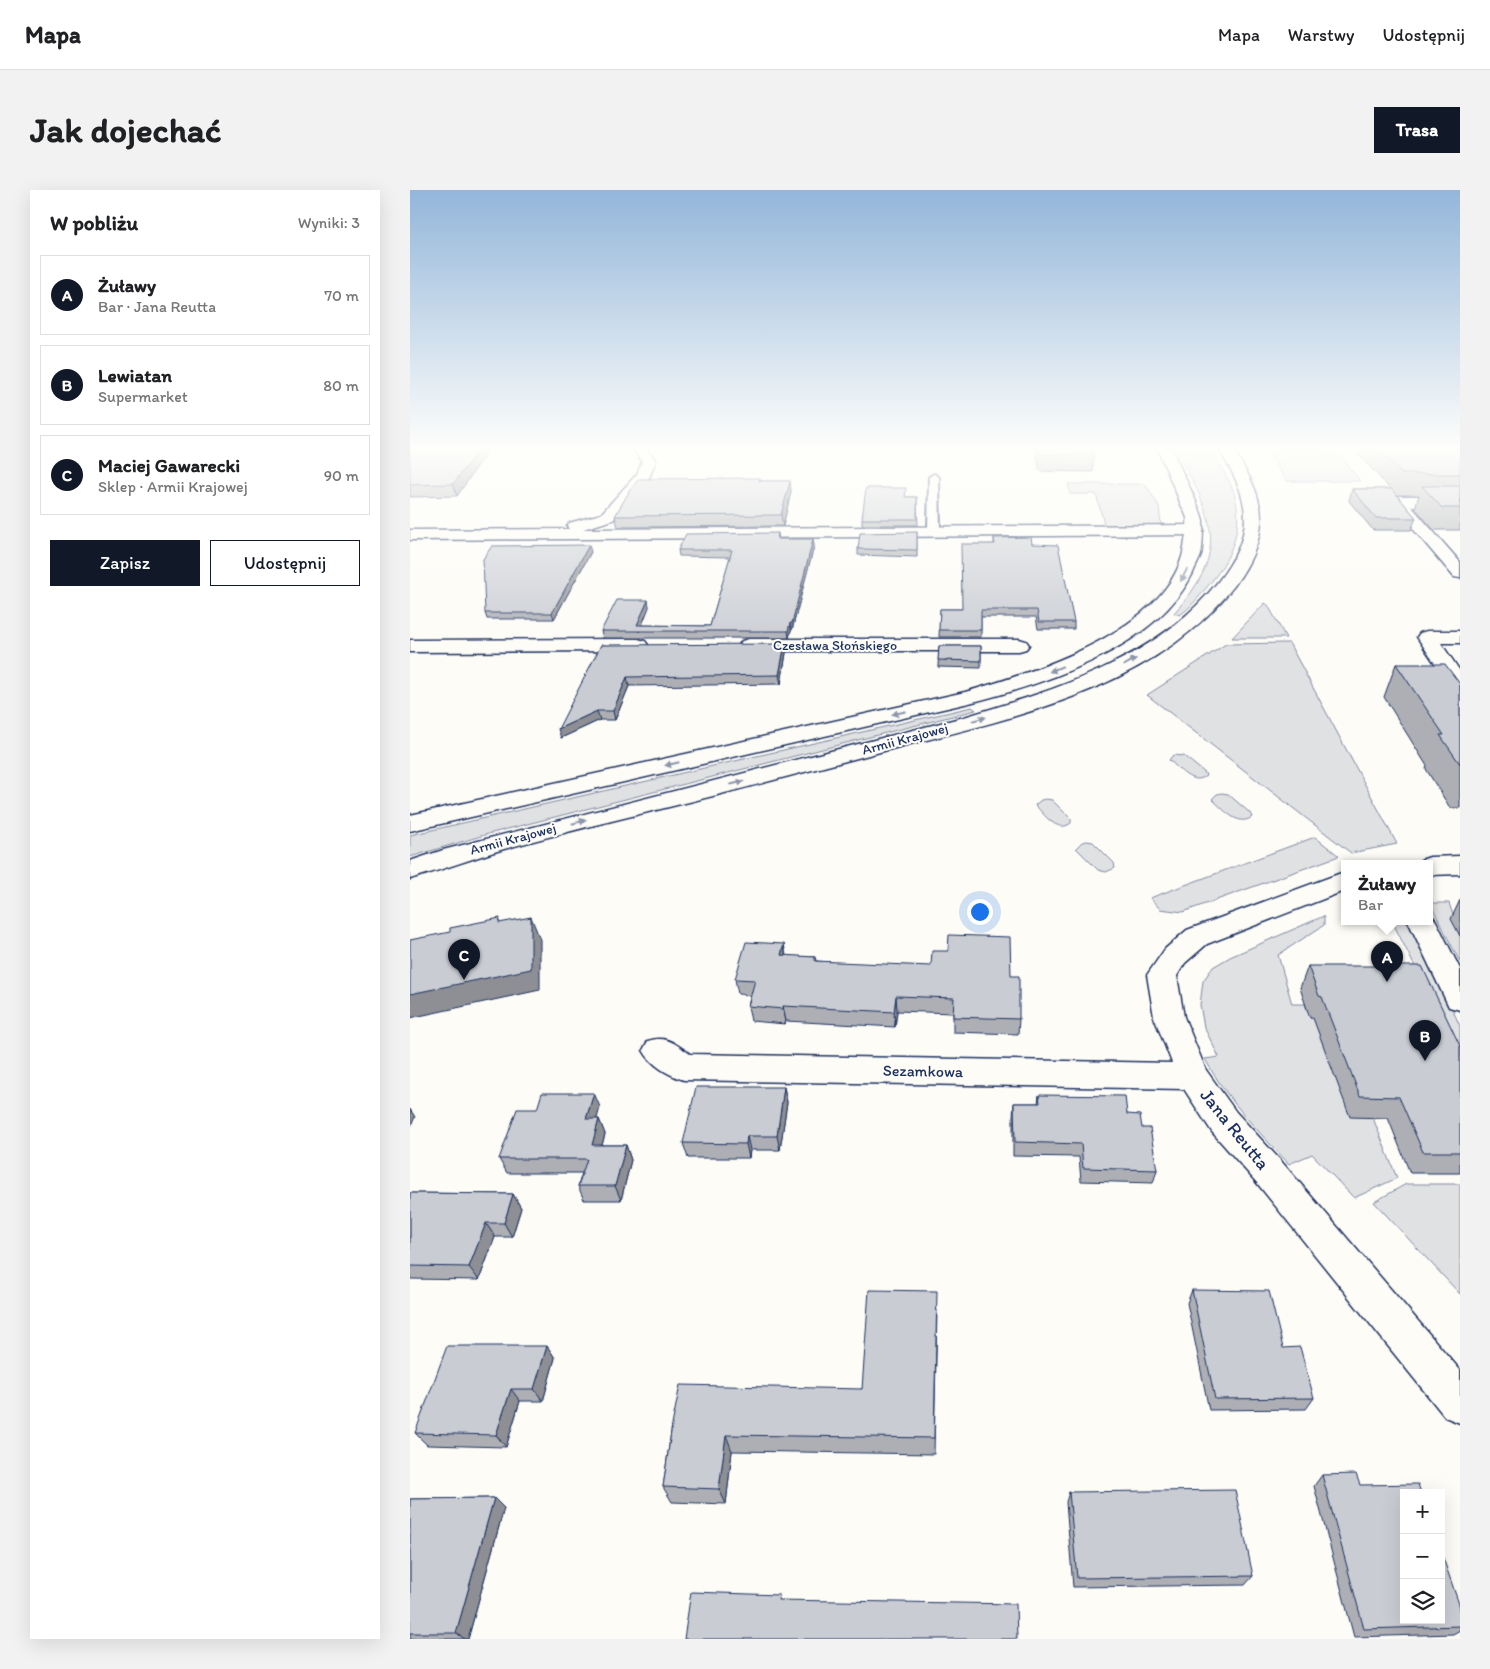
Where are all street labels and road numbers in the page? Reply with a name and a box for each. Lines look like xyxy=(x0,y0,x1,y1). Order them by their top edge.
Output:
street label: Czesława Słońskiego xyxy=(773,637,897,654)
street label: Armii Krajowej xyxy=(860,719,950,759)
street label: Armii Krajowej xyxy=(468,819,558,859)
street label: Sezamkowa xyxy=(883,1061,964,1081)
street label: Jana Reutta xyxy=(1195,1084,1275,1174)

